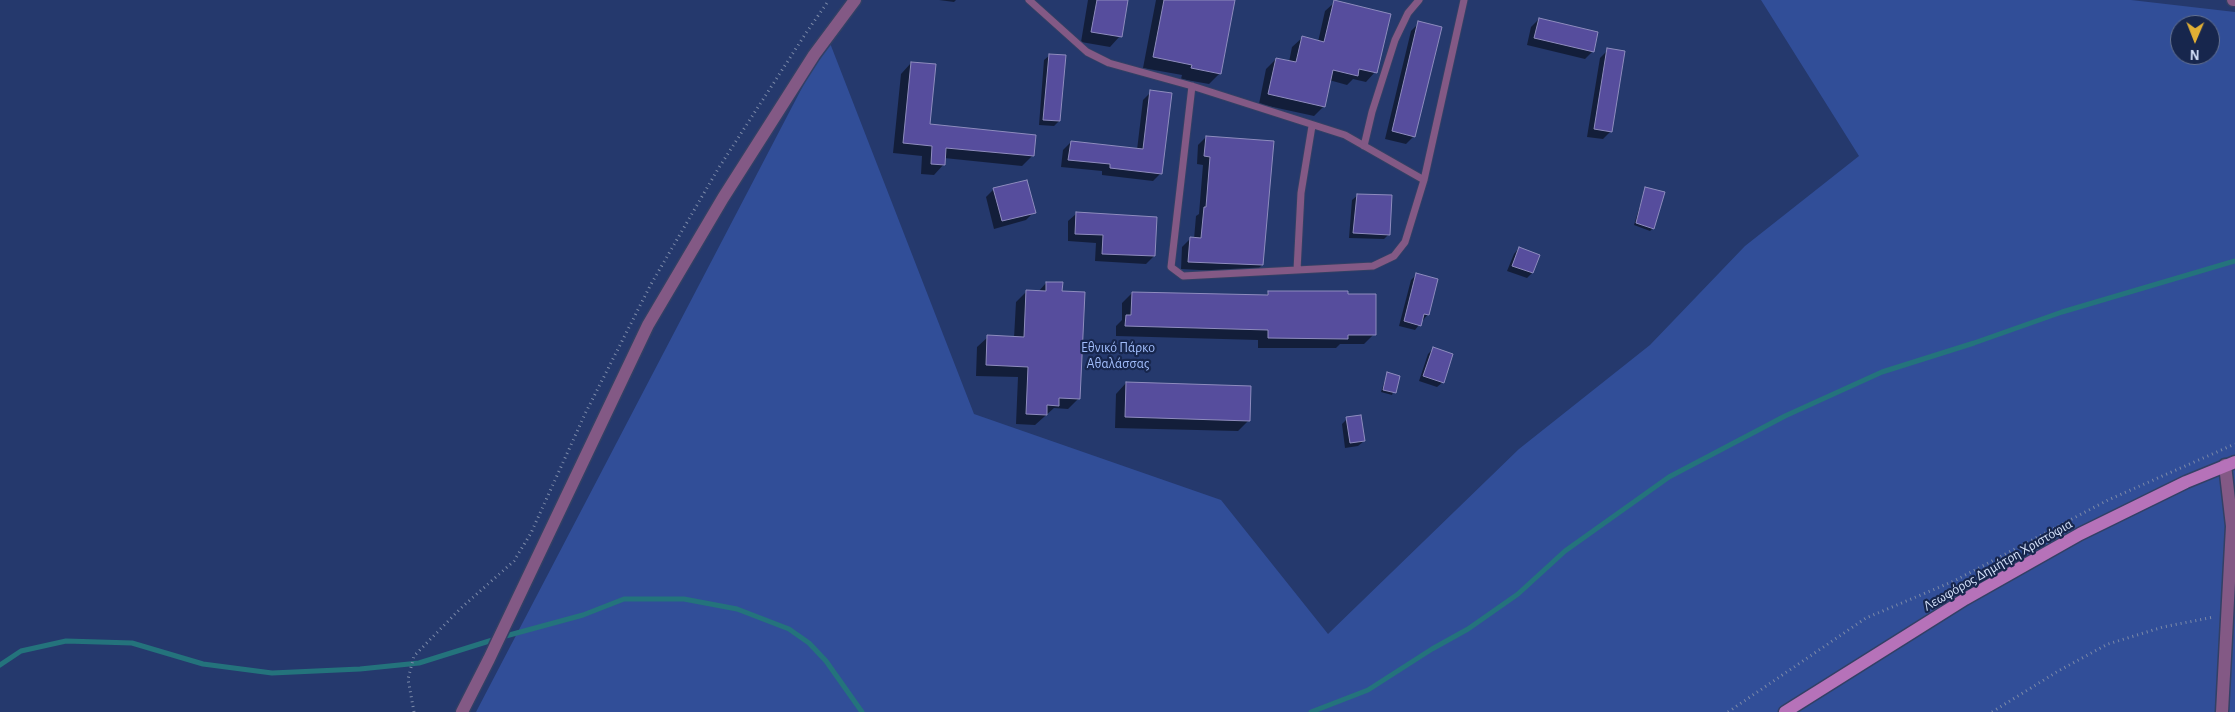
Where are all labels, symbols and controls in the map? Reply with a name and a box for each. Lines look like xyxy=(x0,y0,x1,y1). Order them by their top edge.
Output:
north arrow xyxy=(2170,15,2220,65)
text: N xyxy=(2190,47,2200,61)
park label: Εθνικό Πάρκο Αθαλάσσας xyxy=(1081,340,1155,372)
street label: Λεωφόρος Δημήτρη Χριστόφια xyxy=(1920,515,2076,615)

